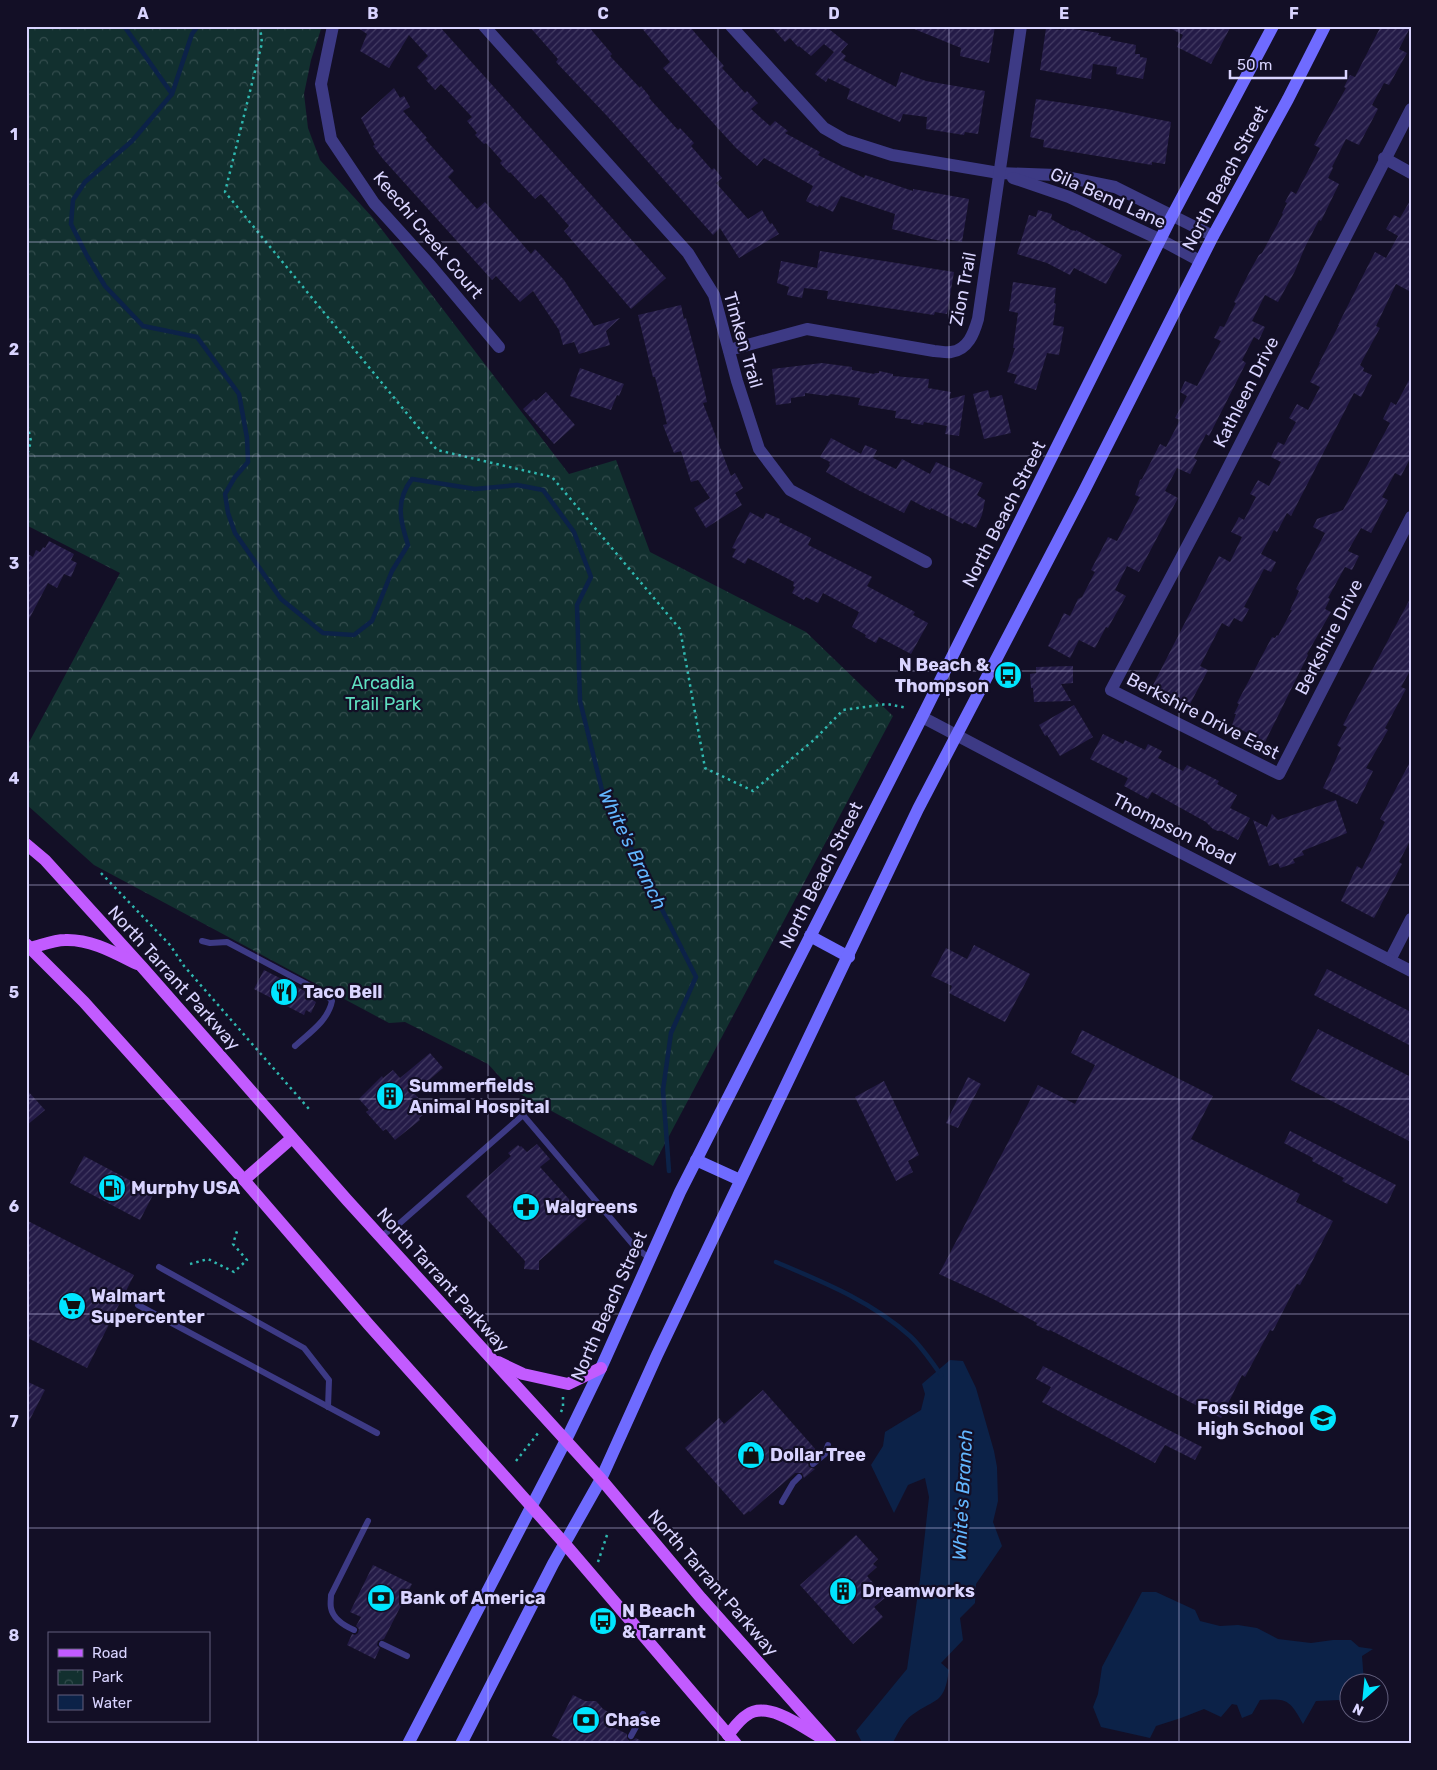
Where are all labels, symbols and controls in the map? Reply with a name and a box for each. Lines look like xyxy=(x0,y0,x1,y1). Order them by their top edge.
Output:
text: A xyxy=(137,4,149,23)
text: B xyxy=(367,4,379,23)
text: C xyxy=(597,4,609,23)
text: D xyxy=(828,4,840,23)
text: E xyxy=(1059,4,1069,23)
text: F xyxy=(1289,4,1299,23)
scale bar xyxy=(1230,48,1346,80)
text: 50 m xyxy=(1237,56,1272,74)
street label: North Beach Street xyxy=(1177,102,1273,254)
text: 1 xyxy=(10,125,18,144)
street label: Gila Bend Lane xyxy=(1047,163,1169,233)
street label: Keechi Creek Court xyxy=(368,167,488,303)
street label: Zion Trail xyxy=(945,250,981,328)
street label: Timken Trail xyxy=(719,289,767,391)
street label: Kathleen Drive xyxy=(1209,333,1283,451)
text: 2 xyxy=(9,340,19,359)
street label: North Beach Street xyxy=(958,437,1050,591)
text: 3 xyxy=(9,554,19,573)
street label: Berkshire Drive xyxy=(1290,575,1368,699)
place label: N Beach & Thompson xyxy=(895,654,990,697)
bus stop icon: N Beach & Thompson xyxy=(993,660,1023,690)
street label: Berkshire Drive East xyxy=(1123,668,1283,764)
park label: Arcadia Trail Park xyxy=(345,672,422,715)
text: 4 xyxy=(9,769,20,788)
water label: White's Branch xyxy=(593,785,672,913)
street label: Thompson Road xyxy=(1109,788,1239,870)
street label: North Beach Street xyxy=(775,798,867,952)
street label: North Tarrant Parkway xyxy=(103,901,245,1055)
restaurant icon: Taco Bell xyxy=(269,977,299,1007)
place label: Taco Bell xyxy=(303,981,382,1003)
text: 5 xyxy=(9,983,19,1002)
place label: Summerfields Animal Hospital xyxy=(409,1075,550,1118)
building icon: Summerfields Animal Hospital xyxy=(375,1081,405,1111)
fuel station icon: Murphy USA xyxy=(97,1173,127,1203)
place label: Murphy USA xyxy=(131,1177,240,1199)
pharmacy icon: Walgreens xyxy=(511,1192,541,1222)
place label: Walgreens xyxy=(545,1196,638,1218)
text: 6 xyxy=(9,1197,19,1216)
street label: North Tarrant Parkway xyxy=(372,1203,514,1357)
street label: North Beach Street xyxy=(566,1228,652,1384)
place label: Walmart Supercenter xyxy=(91,1285,205,1328)
supermarket icon: Walmart Supercenter xyxy=(57,1291,87,1321)
place label: Fossil Ridge High School xyxy=(1197,1397,1304,1440)
school or university icon: Fossil Ridge High School xyxy=(1308,1403,1338,1433)
text: 7 xyxy=(9,1412,19,1431)
water label: White's Branch xyxy=(948,1429,977,1561)
shop icon: Dollar Tree xyxy=(736,1440,766,1470)
place label: Dollar Tree xyxy=(770,1444,866,1466)
street label: North Tarrant Parkway xyxy=(643,1505,783,1661)
building icon: Dreamworks xyxy=(828,1576,858,1606)
place label: Dreamworks xyxy=(862,1580,975,1602)
bank icon: Bank of America xyxy=(366,1583,396,1613)
place label: Bank of America xyxy=(400,1587,546,1609)
place label: N Beach & Tarrant xyxy=(622,1600,706,1643)
bus stop icon: N Beach & Tarrant xyxy=(588,1606,618,1636)
text: 8 xyxy=(9,1626,20,1645)
legend xyxy=(48,1632,210,1722)
text: Road xyxy=(92,1644,128,1662)
text: Park xyxy=(92,1668,123,1686)
north arrow xyxy=(1340,1672,1390,1722)
text: Water xyxy=(92,1694,132,1712)
text: N xyxy=(1350,1699,1367,1719)
bank icon: Chase xyxy=(571,1705,601,1735)
place label: Chase xyxy=(605,1709,661,1731)

